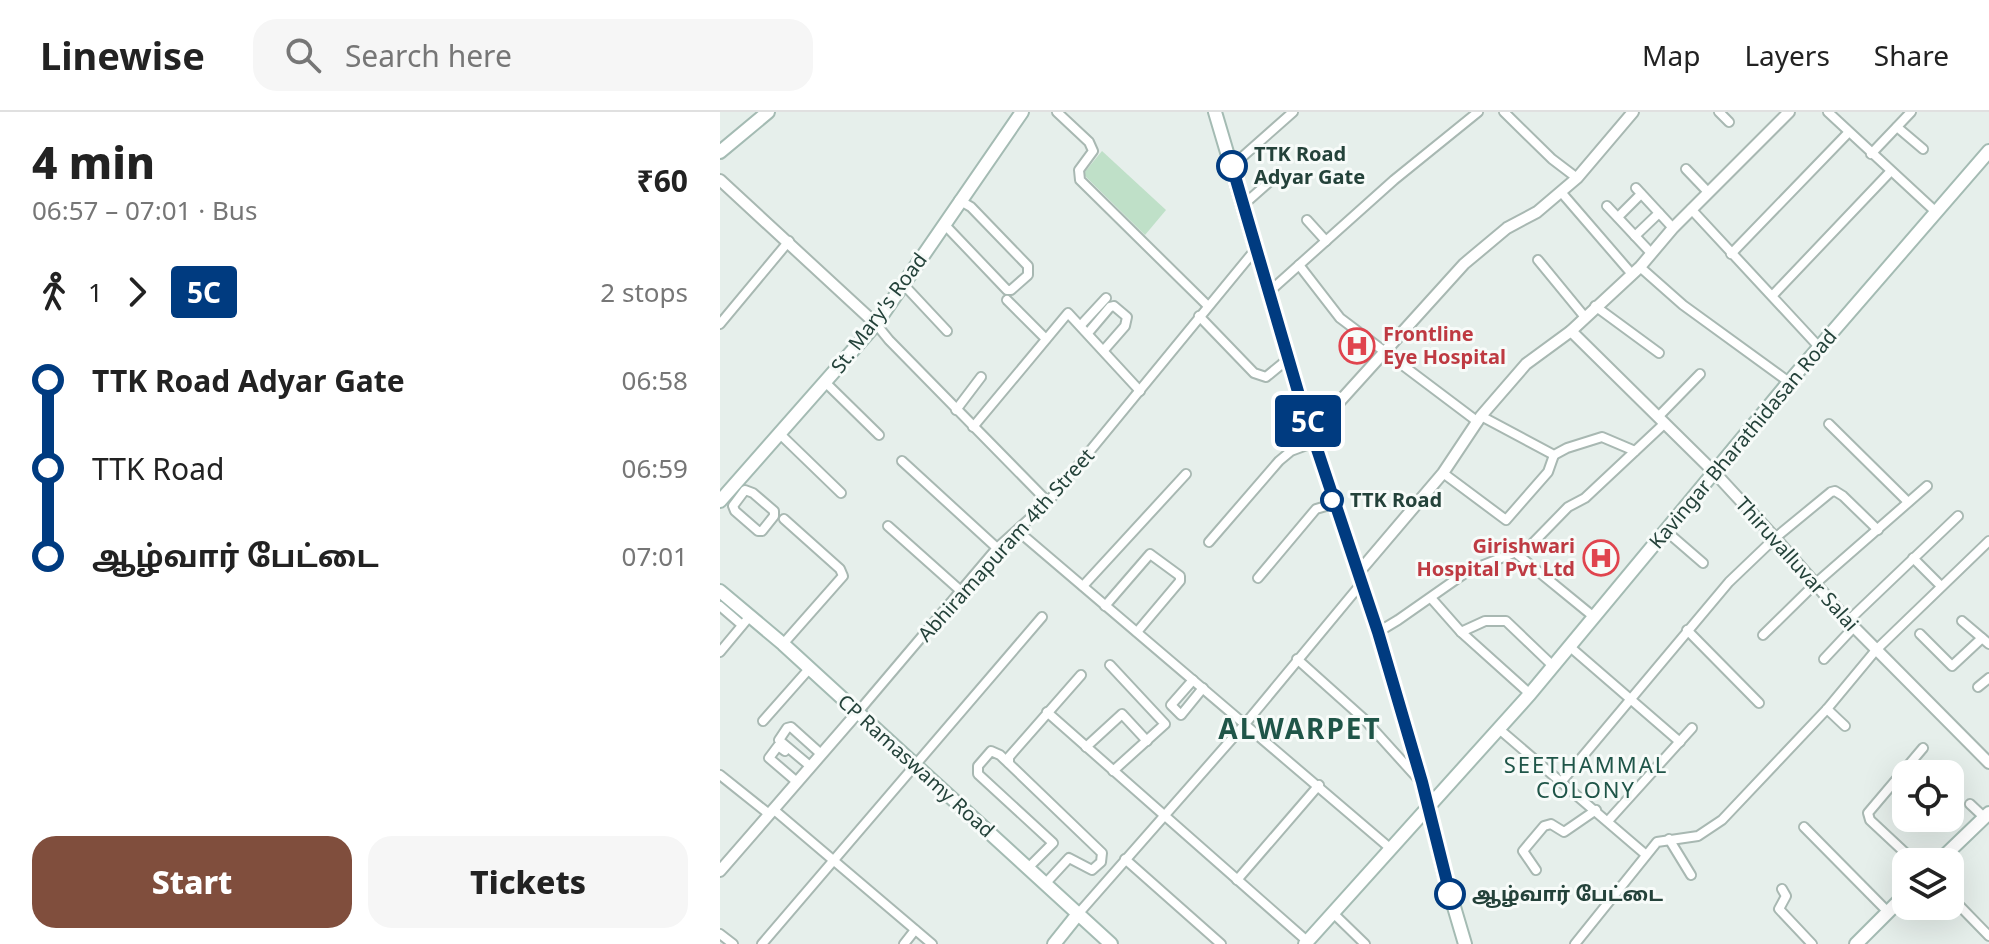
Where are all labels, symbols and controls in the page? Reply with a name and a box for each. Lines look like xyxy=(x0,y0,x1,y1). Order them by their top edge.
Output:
search box xyxy=(253,19,813,91)
text: Linewise xyxy=(40,29,205,81)
icon: search xyxy=(281,33,325,77)
text: Search here xyxy=(345,35,512,76)
text: Map xyxy=(1642,36,1700,74)
text: Layers xyxy=(1744,36,1830,74)
text: Share xyxy=(1874,36,1949,74)
text: 4 min xyxy=(32,132,155,192)
place label: TTK Road Adyar Gate xyxy=(1254,140,1365,190)
marker: TTK Road Adyar Gate xyxy=(1217,151,1247,181)
text: ₹60 xyxy=(637,160,688,201)
text: 06:57 – 07:01 · Bus xyxy=(32,192,257,228)
street label: St. Mary's Road xyxy=(824,247,933,378)
icon: walk xyxy=(32,270,76,314)
icon: forward xyxy=(115,270,159,314)
text: 5C xyxy=(187,273,221,311)
text: 1 xyxy=(88,274,103,310)
text: 2 stops xyxy=(600,274,688,310)
place label: Frontline Eye Hospital xyxy=(1383,320,1506,370)
street label: Kavingar Bharathidasan Road xyxy=(1643,323,1843,554)
hospital icon: Frontline Eye Hospital xyxy=(1338,327,1376,365)
text: TTK Road Adyar Gate xyxy=(92,360,405,401)
text: 06:58 xyxy=(622,362,688,398)
line badge: 5C xyxy=(1272,395,1344,447)
text: 5C xyxy=(1291,402,1325,440)
street label: Abhiramapuram 4th Street xyxy=(912,442,1100,647)
text: TTK Road xyxy=(92,448,224,489)
text: 06:59 xyxy=(622,450,688,486)
place label: TTK Road xyxy=(1350,486,1442,513)
marker: TTK Road xyxy=(1321,489,1343,511)
street label: Thiruvalluvar Salai xyxy=(1730,491,1865,637)
place label: Girishwari Hospital Pvt Ltd xyxy=(1417,532,1575,582)
text: ஆழ்வார் பேட்டை xyxy=(92,535,379,576)
text: 07:01 xyxy=(622,538,688,574)
hospital icon: Girishwari Hospital Pvt Ltd xyxy=(1582,539,1620,577)
street label: CP Ramaswamy Road xyxy=(832,688,1001,843)
district label: ALWARPET xyxy=(1218,709,1382,747)
district label: SEETHAMMAL COLONY xyxy=(1504,749,1668,804)
map controls xyxy=(1892,760,1964,920)
button: locate xyxy=(1892,760,1964,832)
button: Start xyxy=(32,836,352,928)
button: Tickets xyxy=(368,836,688,928)
button: layers xyxy=(1892,848,1964,920)
marker: ஆழ்வார் பேட்டை xyxy=(1435,879,1465,909)
place label: ஆழ்வார் பேட்டை xyxy=(1472,880,1663,908)

